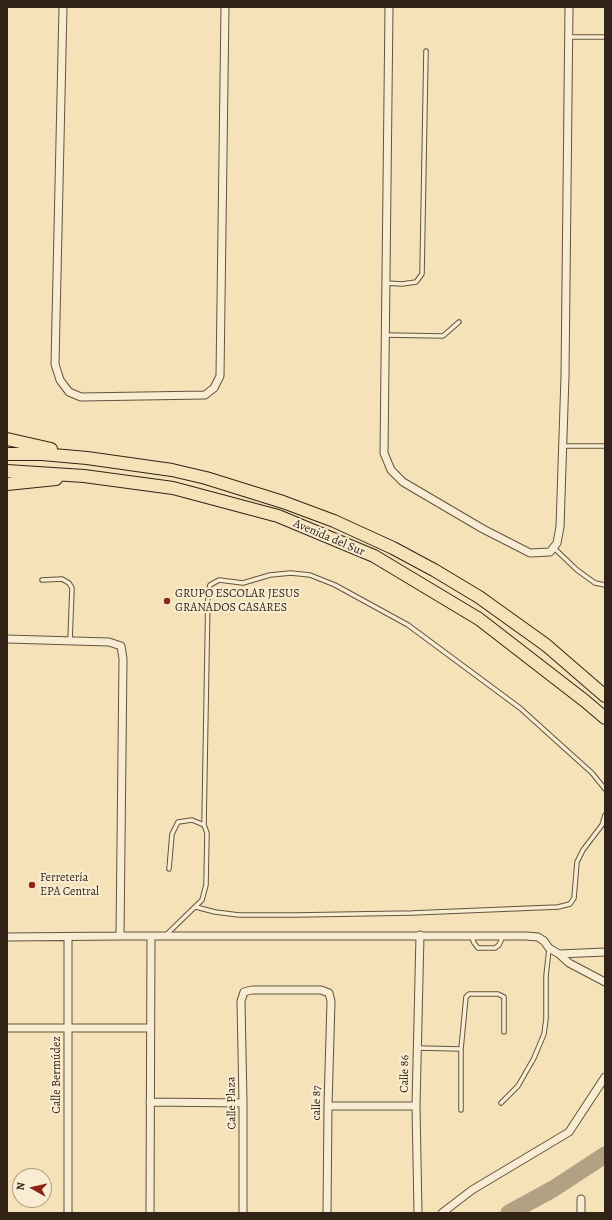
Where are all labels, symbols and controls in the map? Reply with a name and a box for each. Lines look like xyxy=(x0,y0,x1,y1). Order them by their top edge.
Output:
street label: Avenida del Sur xyxy=(291,516,367,560)
place label: GRUPO ESCOLAR JESUS GRANADOS CASARES xyxy=(175,587,300,615)
marker: GRUPO ESCOLAR JESUS GRANADOS CASARES xyxy=(162,596,172,606)
place label: Ferretería EPA Central xyxy=(40,871,99,899)
marker: Ferretería EPA Central xyxy=(27,880,37,890)
street label: Calle Bermúdez xyxy=(50,1036,64,1114)
street label: Calle 86 xyxy=(397,1055,413,1093)
street label: Calle Plaza xyxy=(224,1076,240,1130)
street label: calle 87 xyxy=(309,1085,325,1121)
north arrow xyxy=(12,1168,52,1208)
text: N xyxy=(13,1181,29,1191)

